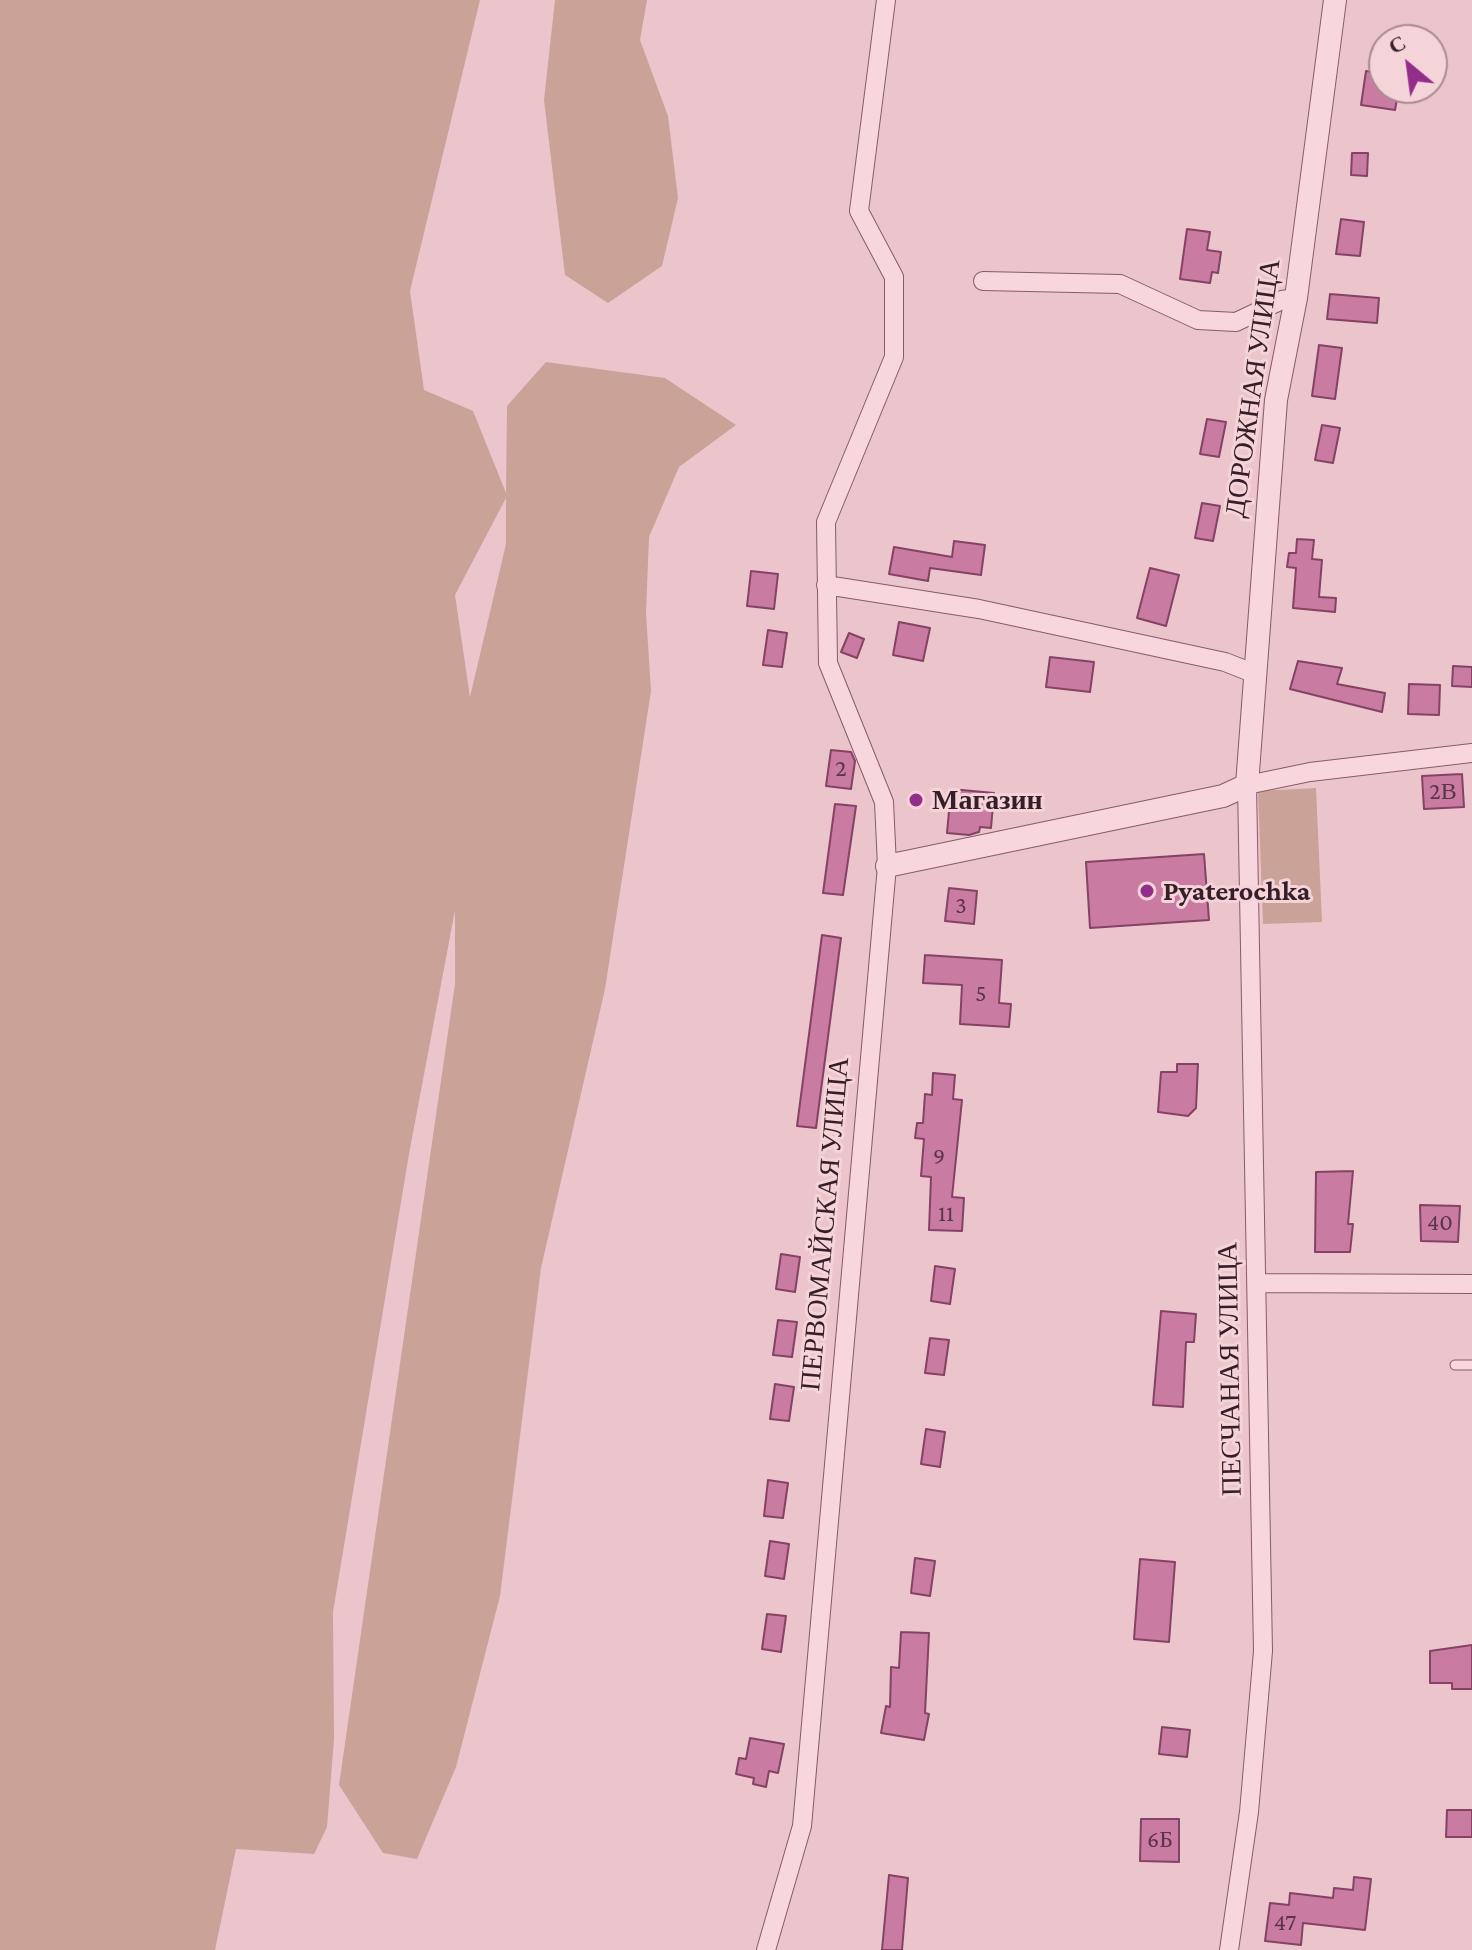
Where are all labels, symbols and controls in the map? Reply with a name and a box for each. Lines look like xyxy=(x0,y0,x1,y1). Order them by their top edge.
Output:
north arrow xyxy=(1368,24,1448,104)
text: С xyxy=(1384,30,1410,59)
street label: ДОРОЖНАЯ УЛИЦА xyxy=(1218,257,1288,519)
house number: 2 xyxy=(835,755,847,783)
house number: 2В xyxy=(1429,778,1457,806)
place label: Магазин xyxy=(932,783,1043,817)
marker: Магазин xyxy=(907,791,925,809)
place label: Pyaterochka xyxy=(1163,874,1311,908)
marker: Pyaterochka xyxy=(1138,882,1156,900)
house number: 3 xyxy=(955,892,967,920)
house number: 5 xyxy=(975,980,987,1008)
street label: ПЕРВОМАЙСКАЯ УЛИЦА xyxy=(794,1056,856,1392)
house number: 9 xyxy=(933,1143,945,1171)
house number: 11 xyxy=(938,1200,954,1228)
house number: 40 xyxy=(1427,1209,1453,1237)
street label: ПЕСЧАНАЯ УЛИЦА xyxy=(1211,1242,1249,1496)
house number: 6Б xyxy=(1147,1826,1173,1854)
house number: 47 xyxy=(1274,1909,1296,1937)

